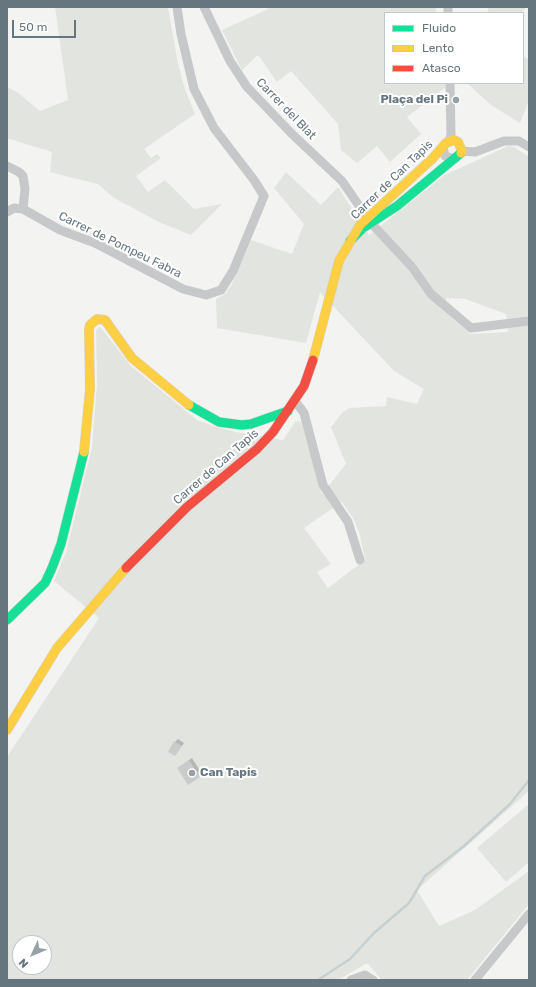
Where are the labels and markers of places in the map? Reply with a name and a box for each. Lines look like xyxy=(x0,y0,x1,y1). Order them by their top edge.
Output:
place label: Plaça del Pi xyxy=(380,93,448,107)
marker: Plaça del Pi xyxy=(451,95,461,105)
place label: Can Tapis xyxy=(200,766,257,780)
marker: Can Tapis xyxy=(187,768,197,778)

